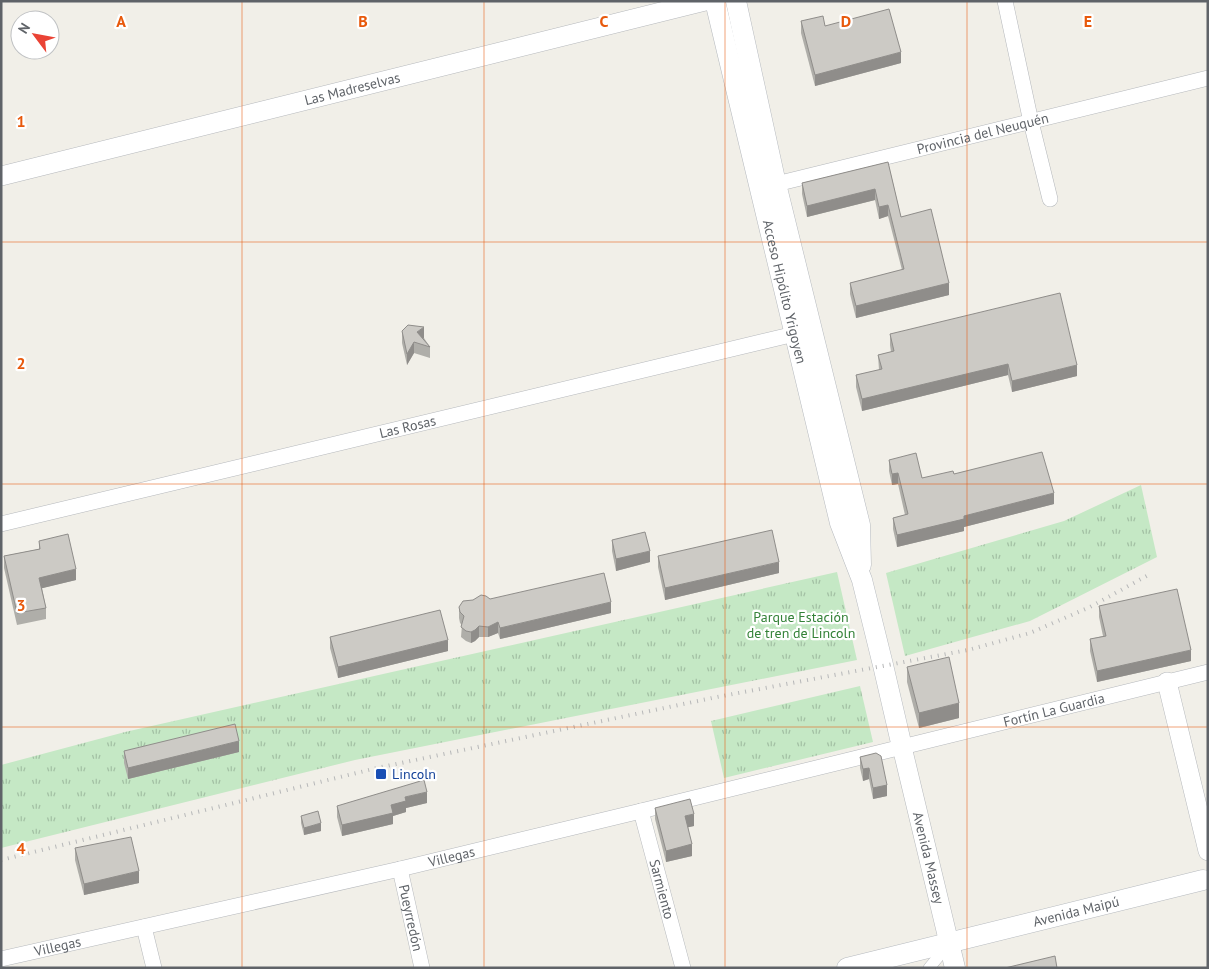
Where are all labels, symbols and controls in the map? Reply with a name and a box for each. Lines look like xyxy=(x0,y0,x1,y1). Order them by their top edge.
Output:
north arrow xyxy=(10,10,60,60)
text: A xyxy=(116,11,126,31)
text: B xyxy=(358,11,368,31)
text: C xyxy=(600,11,609,31)
text: D xyxy=(841,11,851,31)
text: E xyxy=(1084,11,1092,31)
text: N xyxy=(14,19,34,37)
street label: Las Madreselvas xyxy=(303,68,402,109)
street label: Provincia del Neuquén xyxy=(915,108,1050,158)
text: 1 xyxy=(16,111,26,131)
street label: Acceso Hipólito Yrigoyen xyxy=(759,218,811,365)
text: 2 xyxy=(16,353,26,373)
street label: Las Rosas xyxy=(377,411,438,442)
text: 3 xyxy=(16,595,26,615)
park label: Parque Estación de tren de Lincoln xyxy=(747,608,855,642)
street label: Fortín La Guardia xyxy=(1001,689,1106,731)
place label: Lincoln xyxy=(392,765,436,783)
marker: Lincoln xyxy=(374,767,388,781)
street label: Avenida Massey xyxy=(909,810,948,906)
text: 4 xyxy=(16,838,26,858)
street label: Villegas xyxy=(425,842,477,871)
street label: Sarmiento xyxy=(645,857,679,921)
street label: Pueyrredón xyxy=(395,883,427,953)
street label: Avenida Maipú xyxy=(1031,892,1121,931)
street label: Villegas xyxy=(32,932,83,960)

